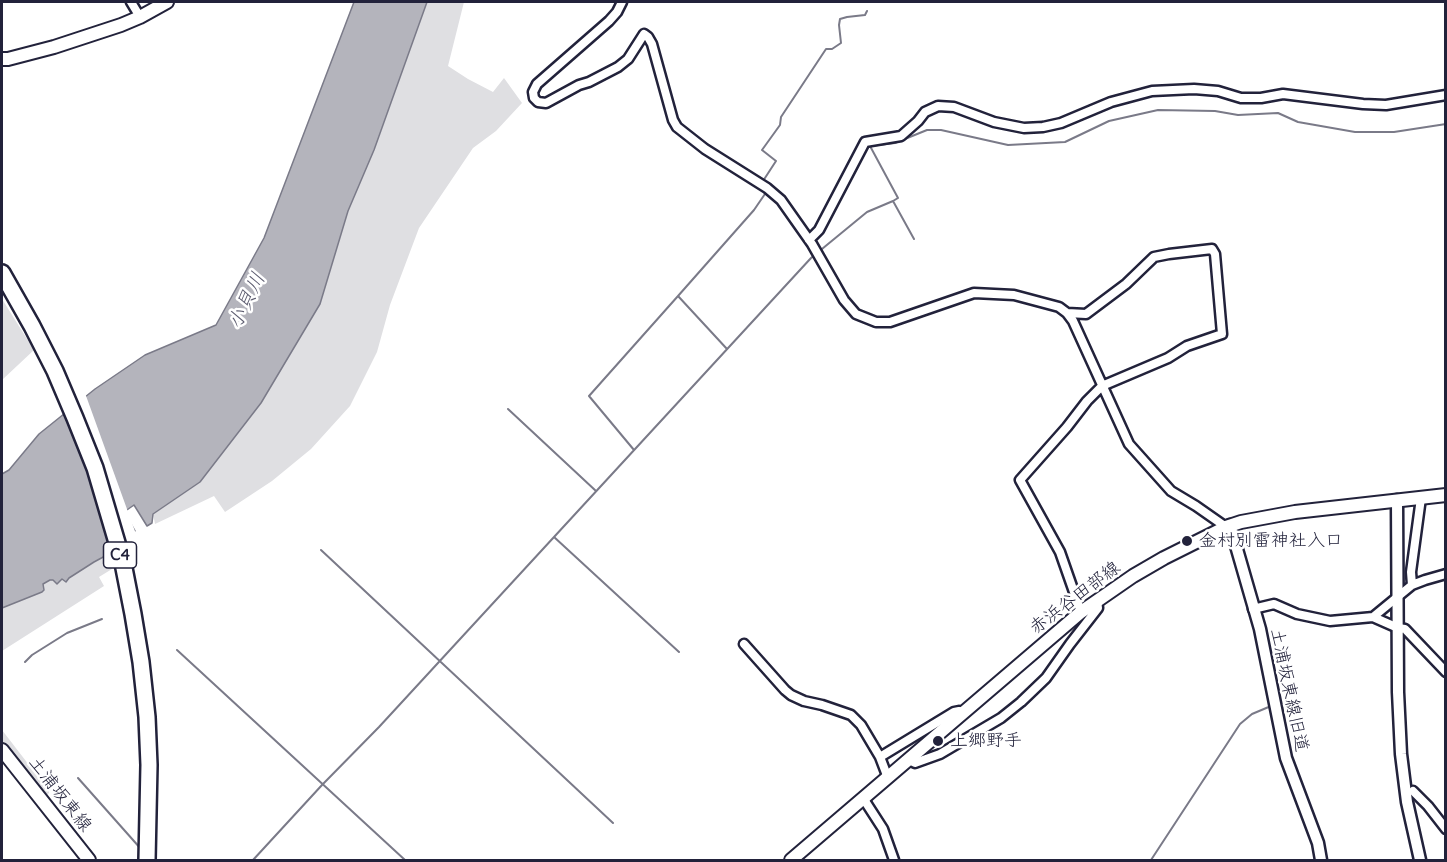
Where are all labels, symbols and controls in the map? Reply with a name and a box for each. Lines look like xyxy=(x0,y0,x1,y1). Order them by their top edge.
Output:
water label: 小貝川 xyxy=(223,269,271,333)
place label: 金村別雷神社入口 xyxy=(1199,530,1343,552)
marker: 金村別雷神社入口 xyxy=(1180,534,1194,548)
road number: C4 xyxy=(104,542,136,568)
street label: 赤浜谷田部線 xyxy=(1025,557,1125,639)
street label: 土浦坂東線旧道 xyxy=(1265,626,1313,754)
place label: 上郷野手 xyxy=(950,730,1022,752)
marker: 上郷野手 xyxy=(931,734,945,748)
street label: 土浦坂東線 xyxy=(24,752,96,836)

